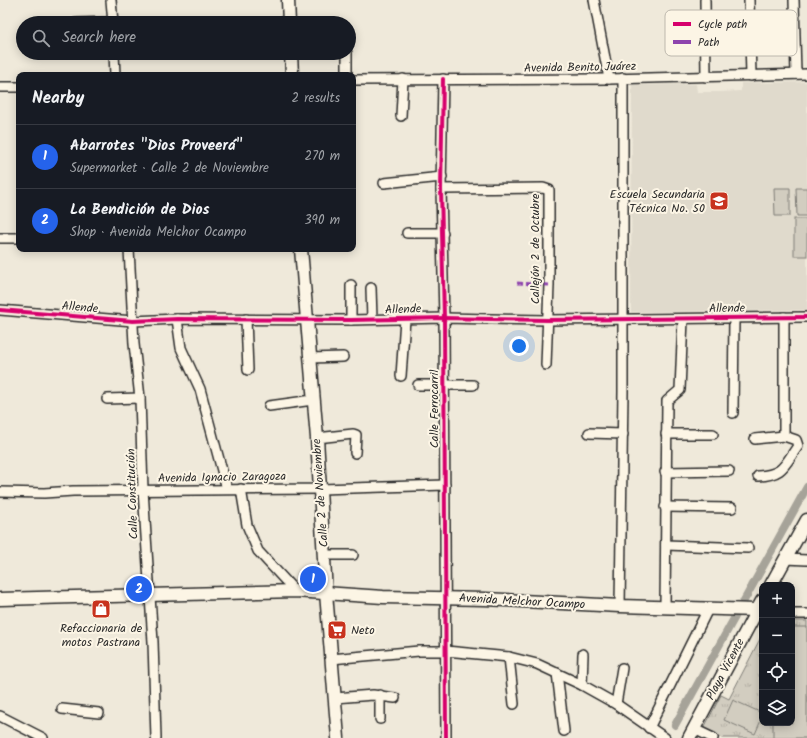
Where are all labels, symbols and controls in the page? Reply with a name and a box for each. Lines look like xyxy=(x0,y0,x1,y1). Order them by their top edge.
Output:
legend xyxy=(665,10,797,56)
search box xyxy=(16,16,356,60)
text: Cycle path xyxy=(698,16,747,34)
text: Search here xyxy=(62,26,136,50)
icon: search xyxy=(30,27,52,49)
text: Path xyxy=(698,34,719,52)
street label: Avenida Benito Juárez xyxy=(524,57,636,78)
text: Nearby xyxy=(32,85,84,112)
text: 2 results xyxy=(292,88,340,109)
text: Abarrotes "Dios Proveerá" xyxy=(70,134,243,158)
text: 1 xyxy=(43,146,47,167)
text: 270 m xyxy=(304,146,340,167)
text: Supermarket · Calle 2 de Noviembre xyxy=(70,158,269,179)
place label: Escuela Secundaria Técnica No. 50 xyxy=(610,185,705,218)
school or university icon: Escuela Secundaria Técnica No. 50 xyxy=(708,190,730,212)
street label: Callejón 2 de Octubre xyxy=(526,193,545,304)
text: La Bendición de Dios xyxy=(70,198,210,222)
text: 2 xyxy=(41,210,49,231)
text: 390 m xyxy=(304,210,340,231)
text: Shop · Avenida Melchor Ocampo xyxy=(70,222,246,243)
street label: Allende xyxy=(61,296,99,319)
street label: Allende xyxy=(385,299,422,320)
street label: Allende xyxy=(709,299,746,318)
your location xyxy=(509,336,529,356)
street label: Calle Ferrocarril xyxy=(425,370,444,448)
street label: Calle 2 de Noviembre xyxy=(307,437,334,548)
street label: Calle Constitución xyxy=(121,448,144,540)
street label: Avenida Ignacio Zaragoza xyxy=(158,467,287,488)
pin: 1 xyxy=(300,564,326,594)
pin: 2 xyxy=(126,574,152,604)
map controls xyxy=(759,582,795,726)
button: + xyxy=(759,582,795,618)
street label: Avenida Melchor Ocampo xyxy=(458,589,586,614)
shop icon: Refaccionaria de motos Pastrana xyxy=(90,598,112,620)
button: − xyxy=(759,618,795,654)
place label: Refaccionaria de motos Pastrana xyxy=(60,619,143,652)
supermarket icon: Neto xyxy=(326,619,348,641)
place label: Neto xyxy=(351,621,375,640)
street label: Playa Vicente xyxy=(701,634,750,704)
button: locate xyxy=(759,654,795,690)
button: layers xyxy=(759,690,795,726)

